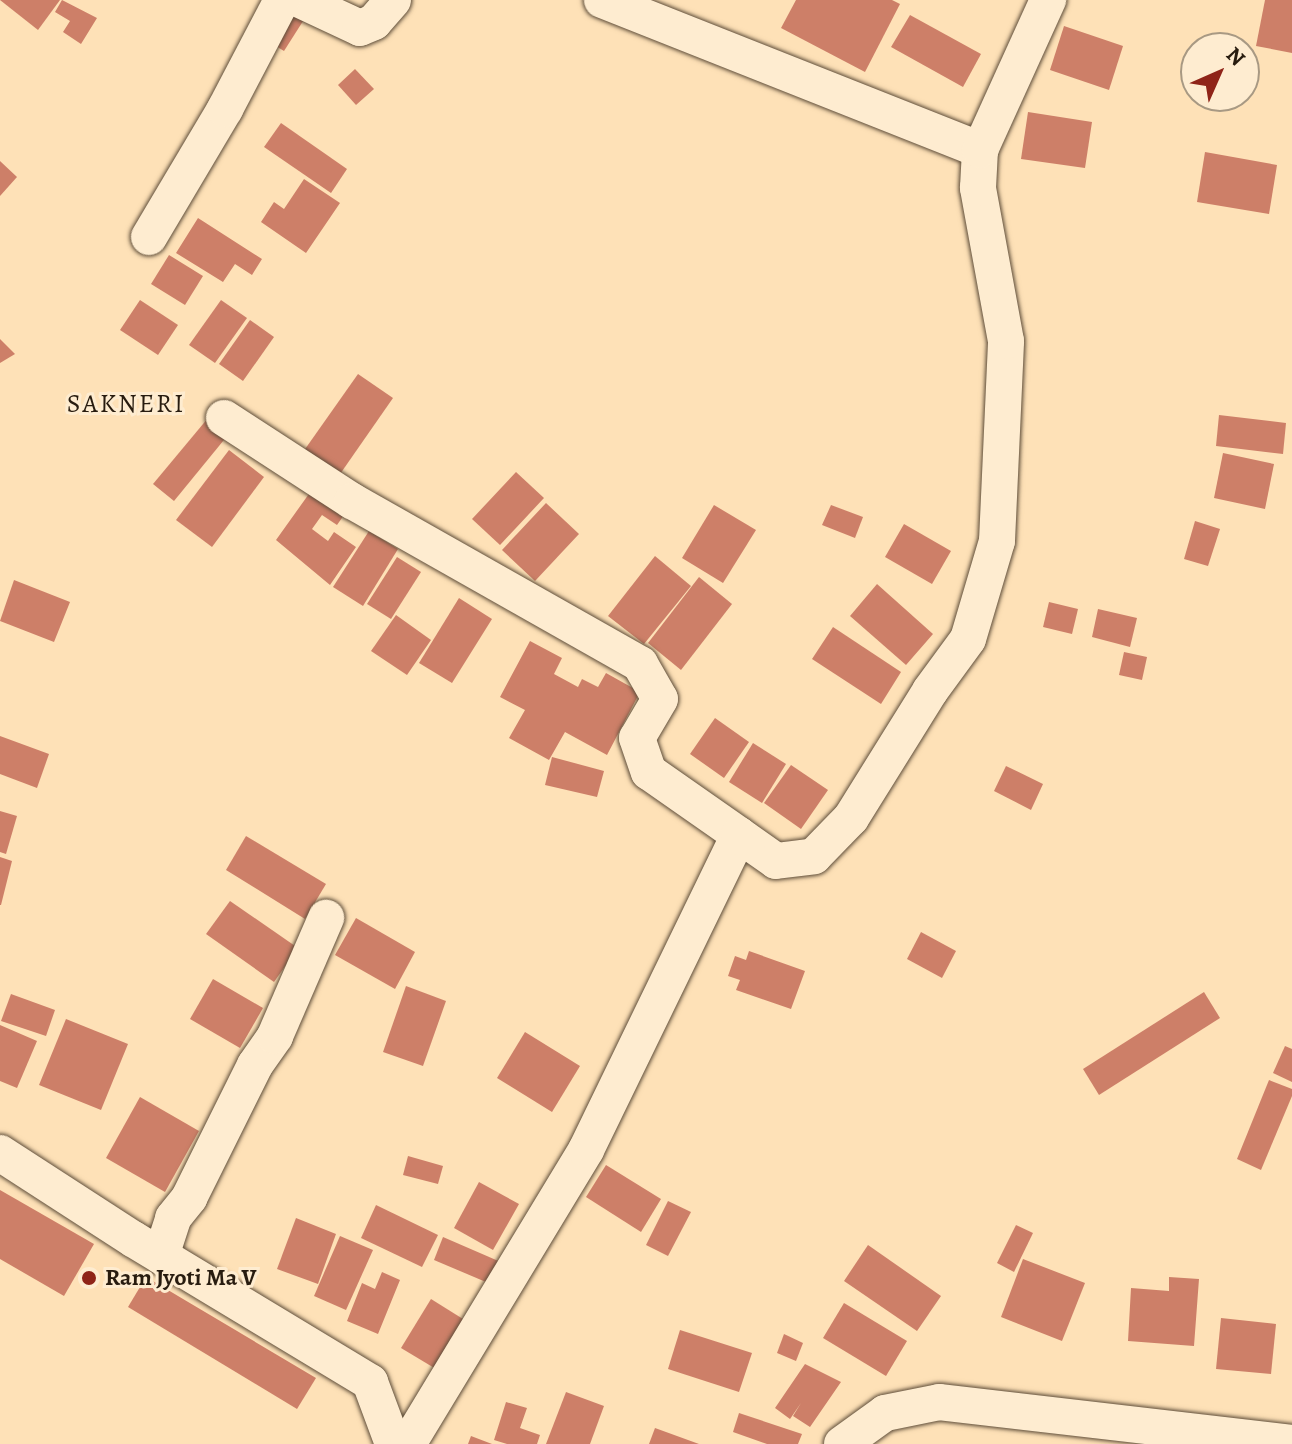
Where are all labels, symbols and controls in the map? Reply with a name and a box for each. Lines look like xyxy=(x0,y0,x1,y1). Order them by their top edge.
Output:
north arrow xyxy=(1180,32,1260,112)
text: N xyxy=(1219,40,1252,73)
district label: SAKNERI xyxy=(67,388,185,420)
place label: Ram Jyoti Ma V xyxy=(105,1264,256,1292)
marker: Ram Jyoti Ma V xyxy=(80,1269,98,1287)

